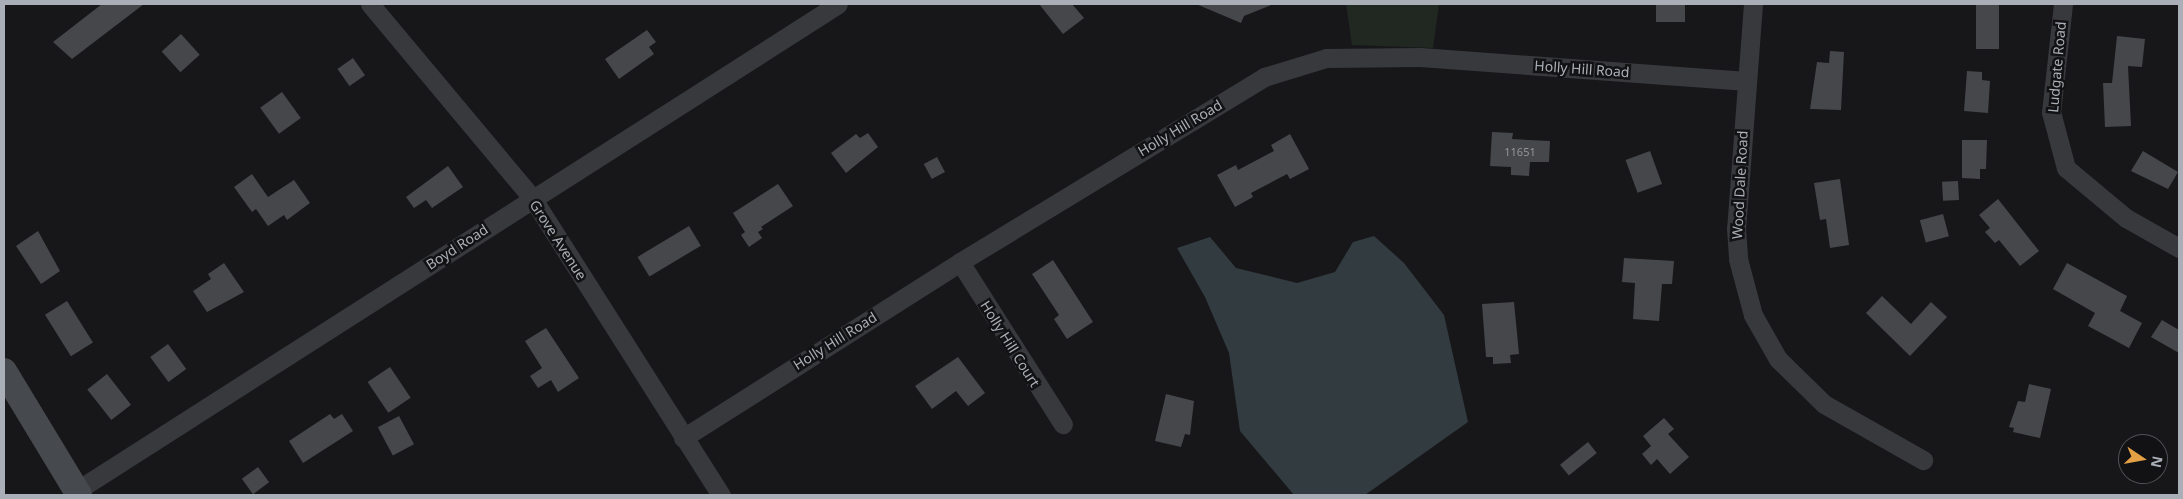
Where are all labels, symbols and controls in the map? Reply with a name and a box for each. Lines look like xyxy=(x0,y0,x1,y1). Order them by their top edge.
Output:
street label: Ludgate Road xyxy=(2045,21,2069,113)
street label: Holly Hill Road xyxy=(1534,57,1630,81)
street label: Holly Hill Road xyxy=(1135,96,1225,160)
street label: Wood Dale Road xyxy=(1729,130,1751,240)
house number: 11651 xyxy=(1504,145,1536,159)
street label: Grove Avenue xyxy=(526,197,590,283)
street label: Boyd Road xyxy=(423,221,491,273)
street label: Holly Hill Court xyxy=(977,298,1043,390)
street label: Holly Hill Road xyxy=(790,309,880,373)
north arrow xyxy=(2118,434,2168,484)
text: N xyxy=(2147,454,2168,470)

